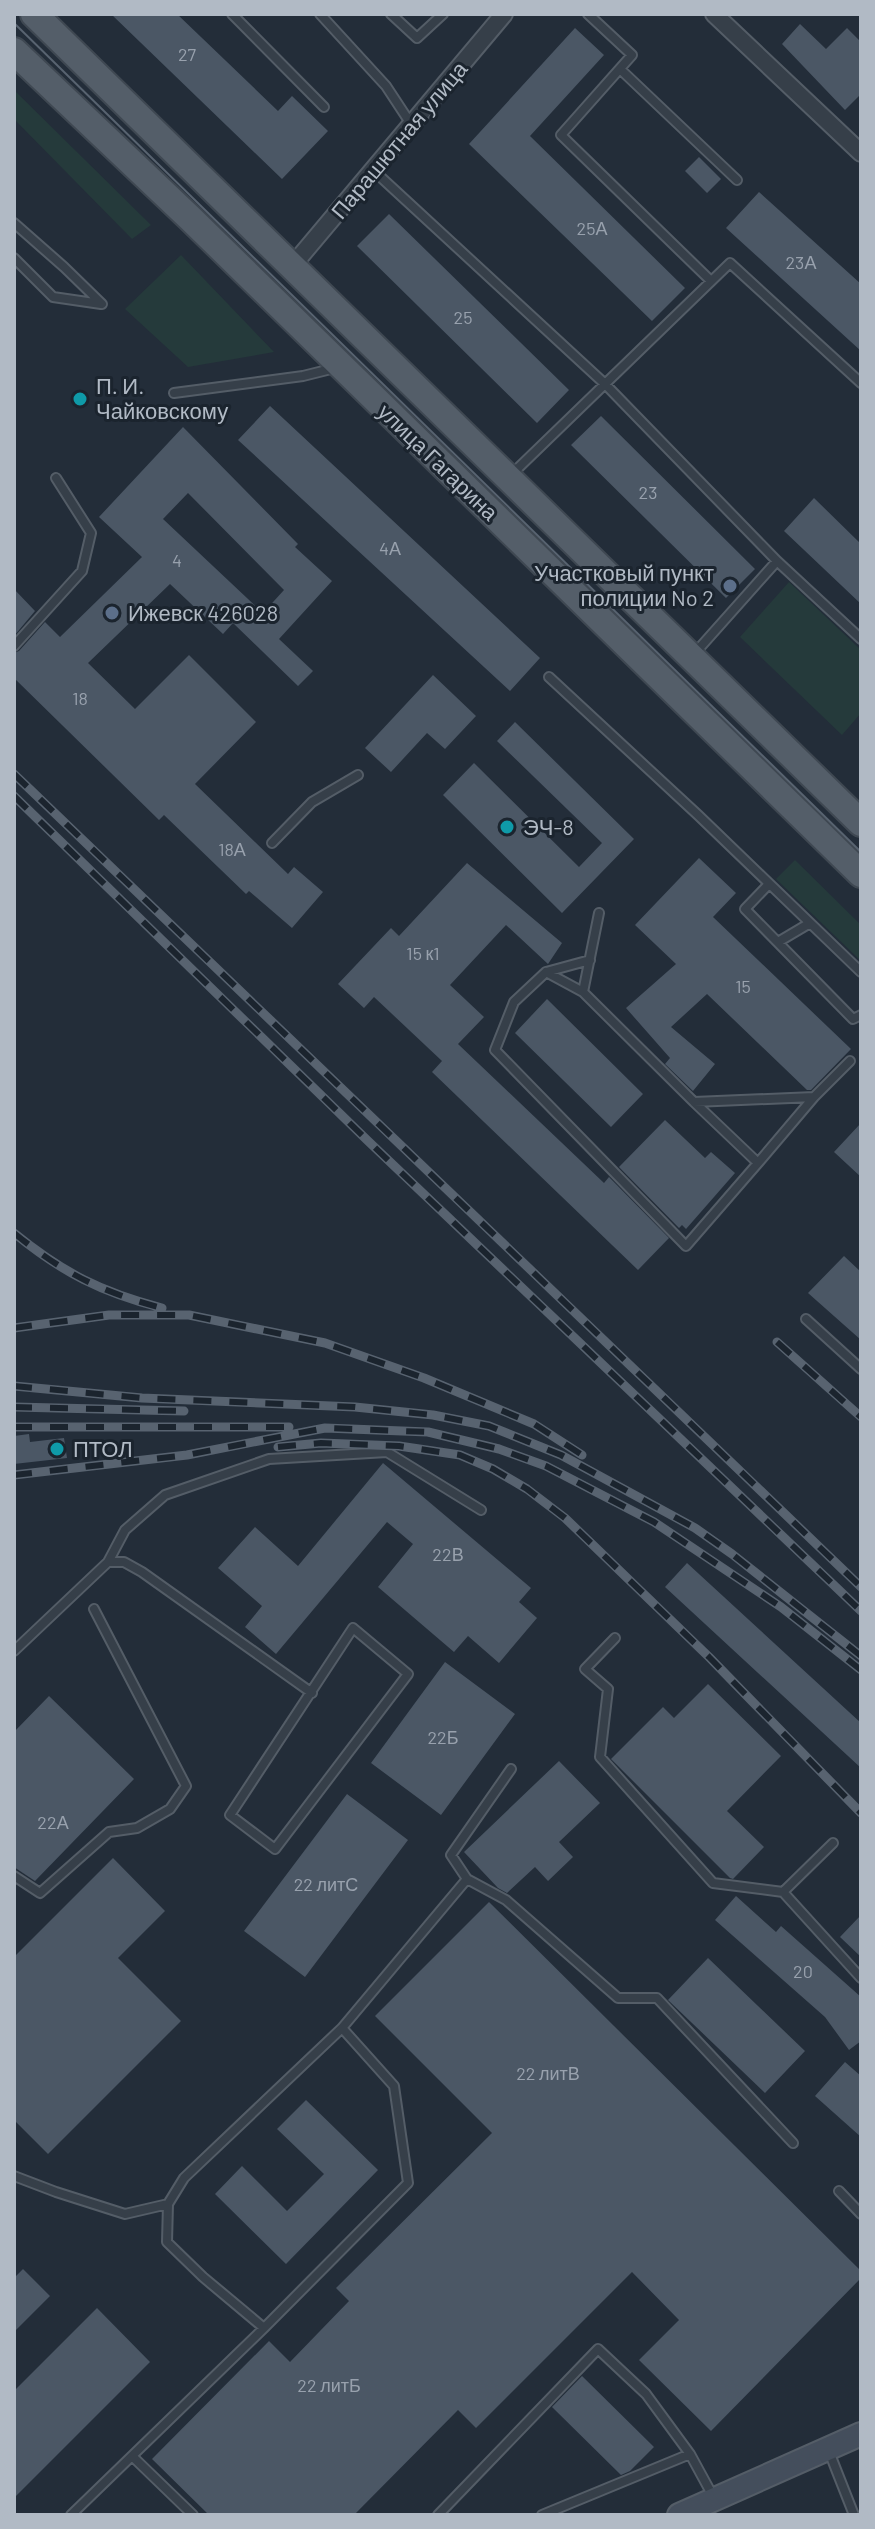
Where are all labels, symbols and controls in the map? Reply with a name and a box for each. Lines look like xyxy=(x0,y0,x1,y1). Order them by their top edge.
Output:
house number: 27 xyxy=(178,43,197,65)
street label: Парашютная улица xyxy=(325,55,473,224)
house number: 25А xyxy=(577,217,607,239)
house number: 23А xyxy=(786,251,816,273)
house number: 25 xyxy=(454,306,472,328)
place label: П. И. Чайковскому xyxy=(96,372,228,424)
marker: П. И. Чайковскому xyxy=(71,390,89,408)
street label: улица Гагарина xyxy=(373,398,505,526)
house number: 23 xyxy=(639,481,657,503)
house number: 4А xyxy=(379,537,401,559)
house number: 4 xyxy=(172,549,182,571)
place label: Участковый пункт полиции No 2 xyxy=(534,559,714,611)
marker: Участковый пункт полиции No 2 xyxy=(721,577,739,595)
place label: Ижевск 426028 xyxy=(128,599,278,625)
marker: Ижевск 426028 xyxy=(103,604,121,622)
house number: 18 xyxy=(72,687,88,709)
place label: ЭЧ-8 xyxy=(523,813,574,839)
marker: ЭЧ-8 xyxy=(498,818,516,836)
house number: 18А xyxy=(218,838,246,860)
house number: 15 к1 xyxy=(406,942,440,964)
house number: 15 xyxy=(735,975,751,997)
place label: ПТОЛ xyxy=(73,1435,133,1461)
marker: ПТОЛ xyxy=(48,1440,66,1458)
house number: 22В xyxy=(432,1543,464,1565)
house number: 22Б xyxy=(427,1726,459,1748)
house number: 22А xyxy=(37,1811,69,1833)
house number: 22 литС xyxy=(294,1873,358,1895)
house number: 20 xyxy=(793,1960,813,1982)
house number: 22 литВ xyxy=(516,2062,580,2084)
house number: 22 литБ xyxy=(297,2374,361,2396)

